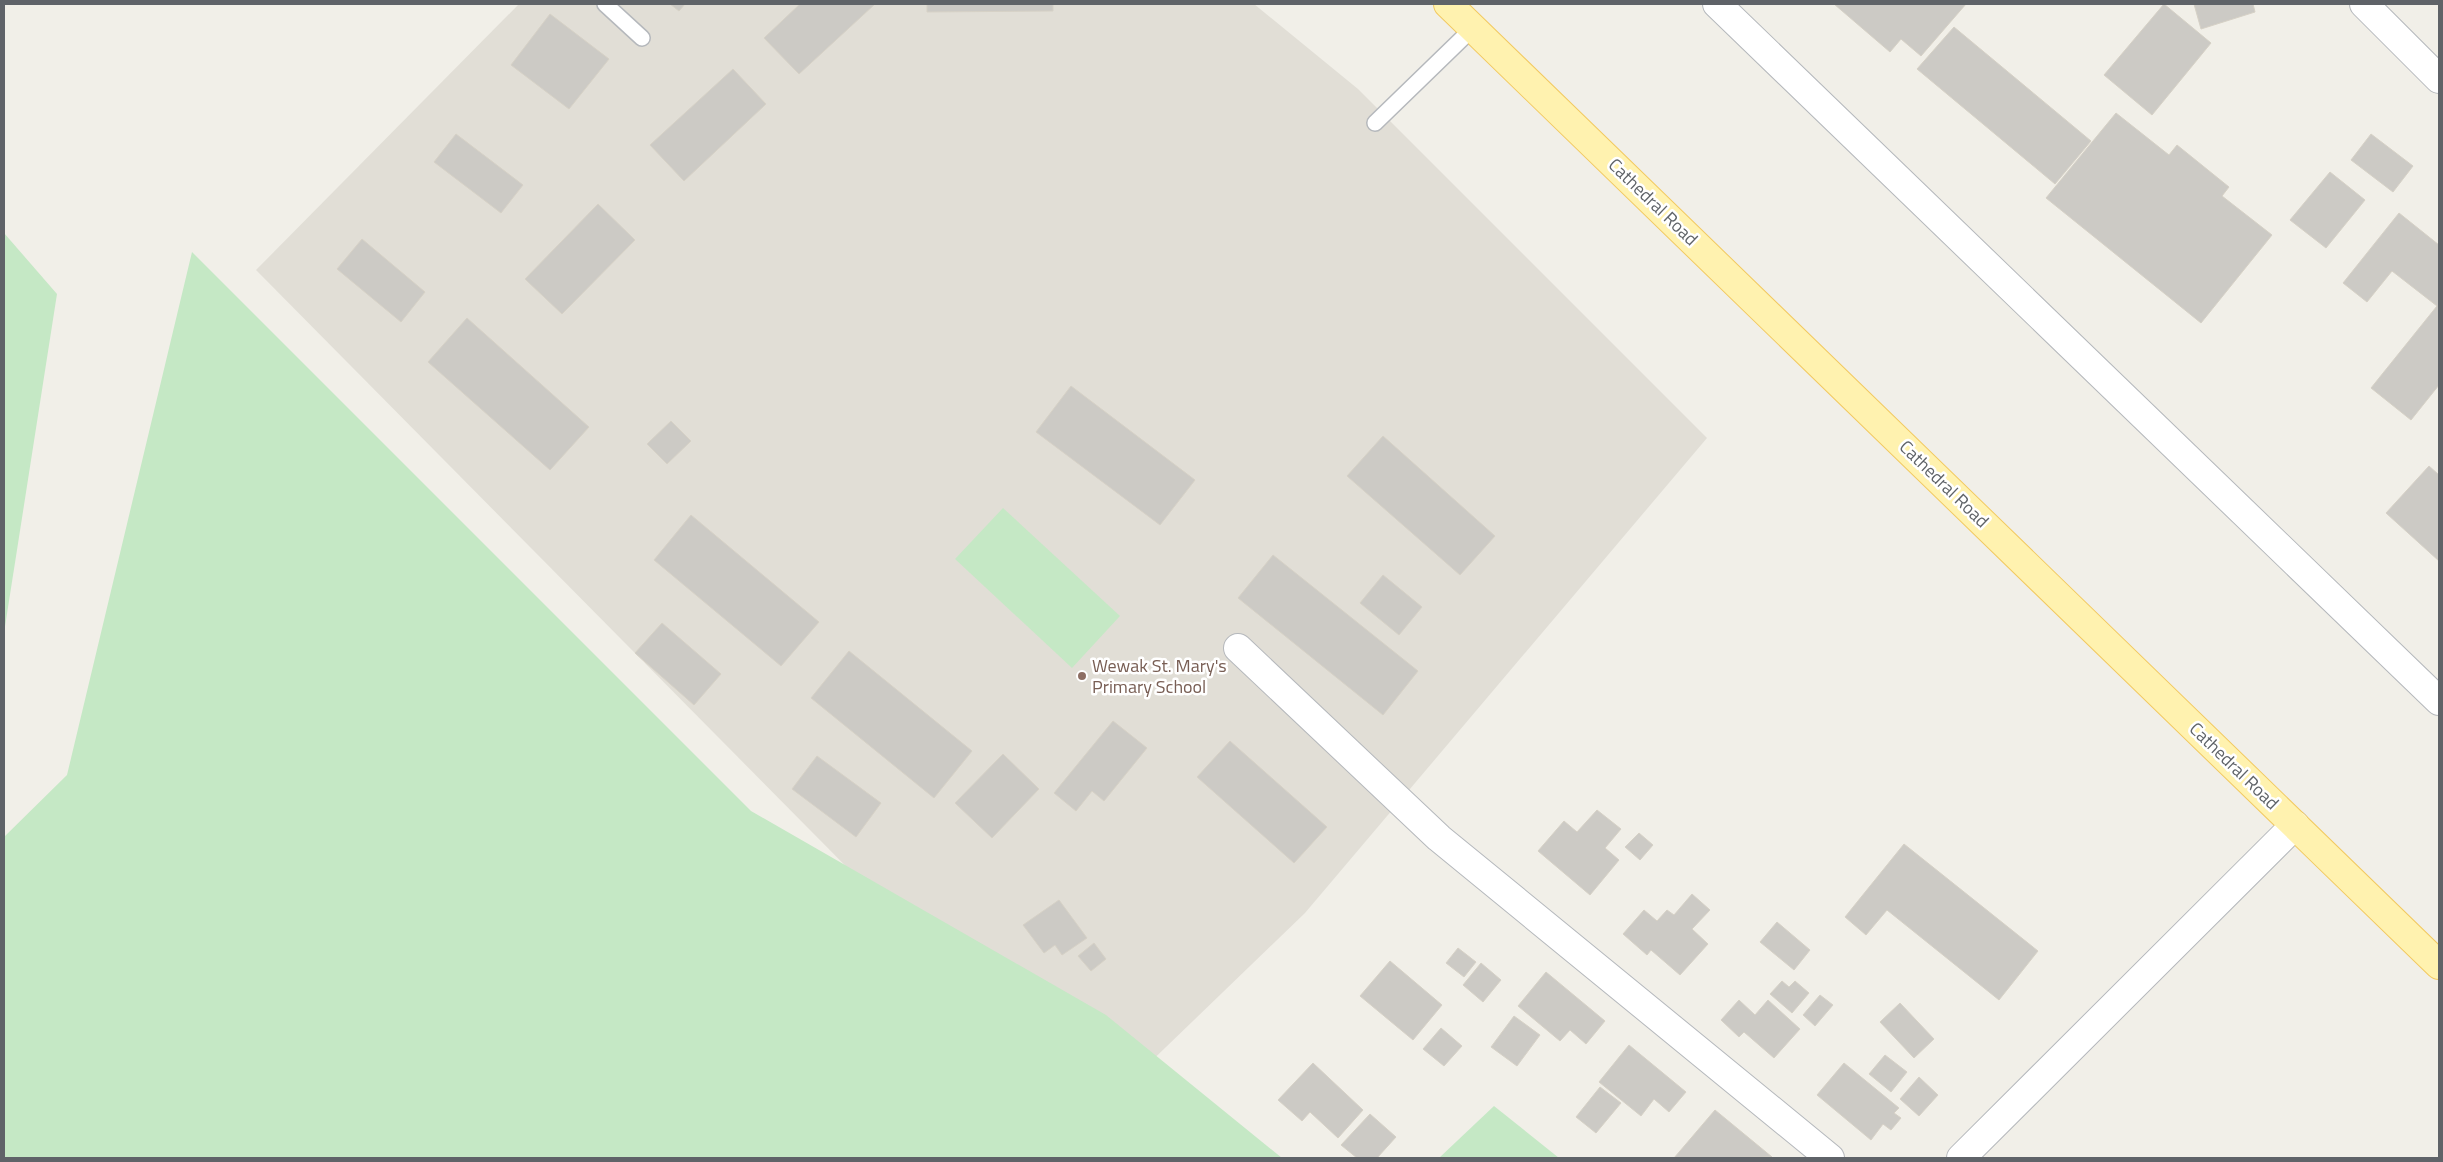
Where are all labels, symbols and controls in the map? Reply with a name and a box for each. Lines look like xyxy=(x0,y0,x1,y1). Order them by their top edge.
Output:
street label: Cathedral Road xyxy=(1602,152,1704,252)
street label: Cathedral Road xyxy=(1893,434,1995,534)
place label: Wewak St. Mary's Primary School xyxy=(1092,652,1227,700)
marker: Wewak St. Mary's Primary School xyxy=(1076,670,1088,682)
street label: Cathedral Road xyxy=(2183,716,2285,816)

